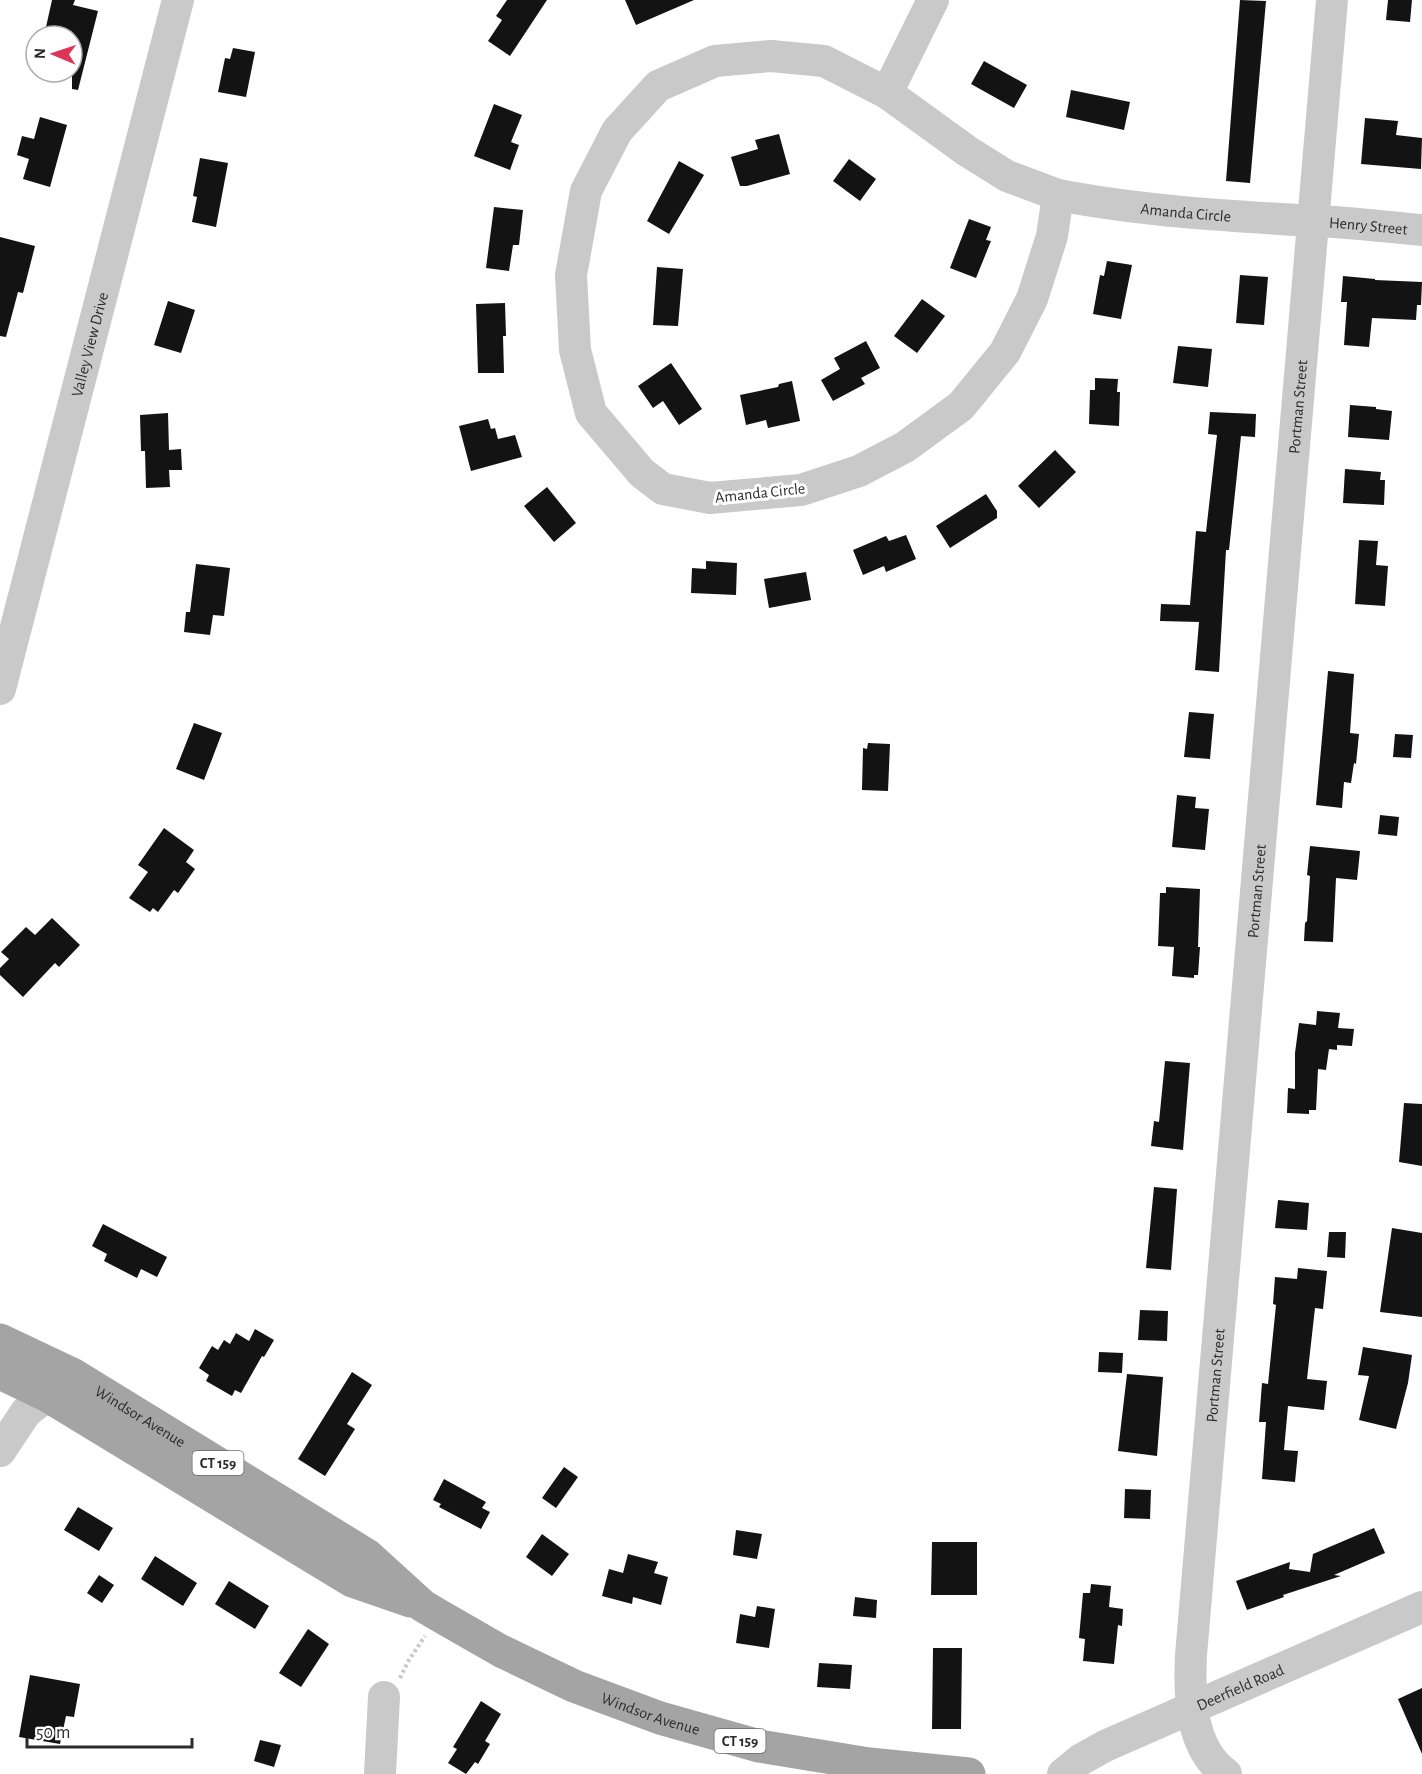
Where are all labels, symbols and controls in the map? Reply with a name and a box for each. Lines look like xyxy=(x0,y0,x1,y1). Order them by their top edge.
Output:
north arrow xyxy=(24,24,84,84)
text: N xyxy=(32,48,48,59)
street label: Amanda Circle xyxy=(1140,201,1231,225)
street label: Henry Street xyxy=(1329,215,1408,238)
street label: Valley View Drive xyxy=(69,291,111,399)
street label: Portman Street xyxy=(1286,359,1310,455)
street label: Amanda Circle xyxy=(714,480,806,506)
street label: Portman Street xyxy=(1245,843,1269,939)
street label: Portman Street xyxy=(1204,1328,1228,1423)
street label: Windsor Avenue xyxy=(92,1383,188,1450)
road number: CT 159 xyxy=(192,1451,244,1475)
street label: Deerfield Road xyxy=(1194,1662,1286,1714)
street label: Windsor Avenue xyxy=(599,1690,702,1738)
scale bar xyxy=(27,1711,192,1749)
text: 50 m xyxy=(36,1724,70,1742)
road number: CT 159 xyxy=(714,1729,766,1753)

